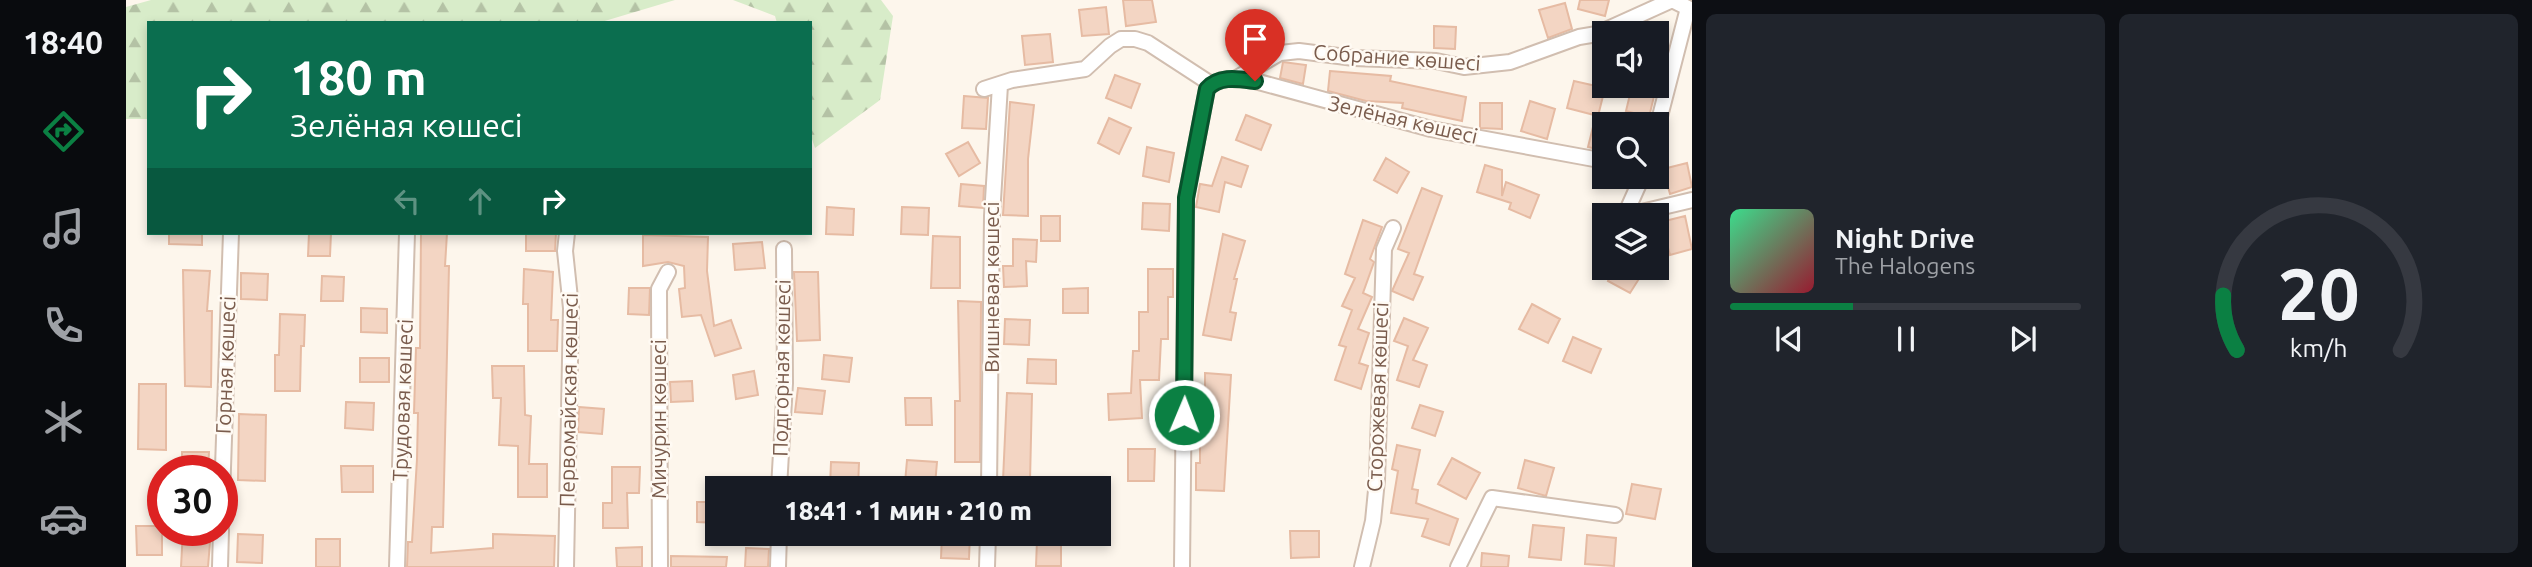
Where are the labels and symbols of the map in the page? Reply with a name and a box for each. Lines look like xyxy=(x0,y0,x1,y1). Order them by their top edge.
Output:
pin xyxy=(1225,9,1285,81)
street label: Собрание көшесі xyxy=(1313,39,1482,75)
street label: Зелёная көшесі xyxy=(1326,90,1480,148)
street label: Вишневая көшесі xyxy=(979,201,1003,373)
street label: Подгорная көшесі xyxy=(767,279,795,457)
street label: Первомайская көшесі xyxy=(554,293,582,507)
street label: Горная көшесі xyxy=(211,295,239,434)
street label: Сторожевая көшесі xyxy=(1362,302,1392,492)
street label: Трудовая көшесі xyxy=(387,318,417,482)
street label: Мичурин көшесі xyxy=(646,339,670,499)
position arrow xyxy=(1147,378,1221,452)
speed limit sign: 30 xyxy=(147,455,238,546)

